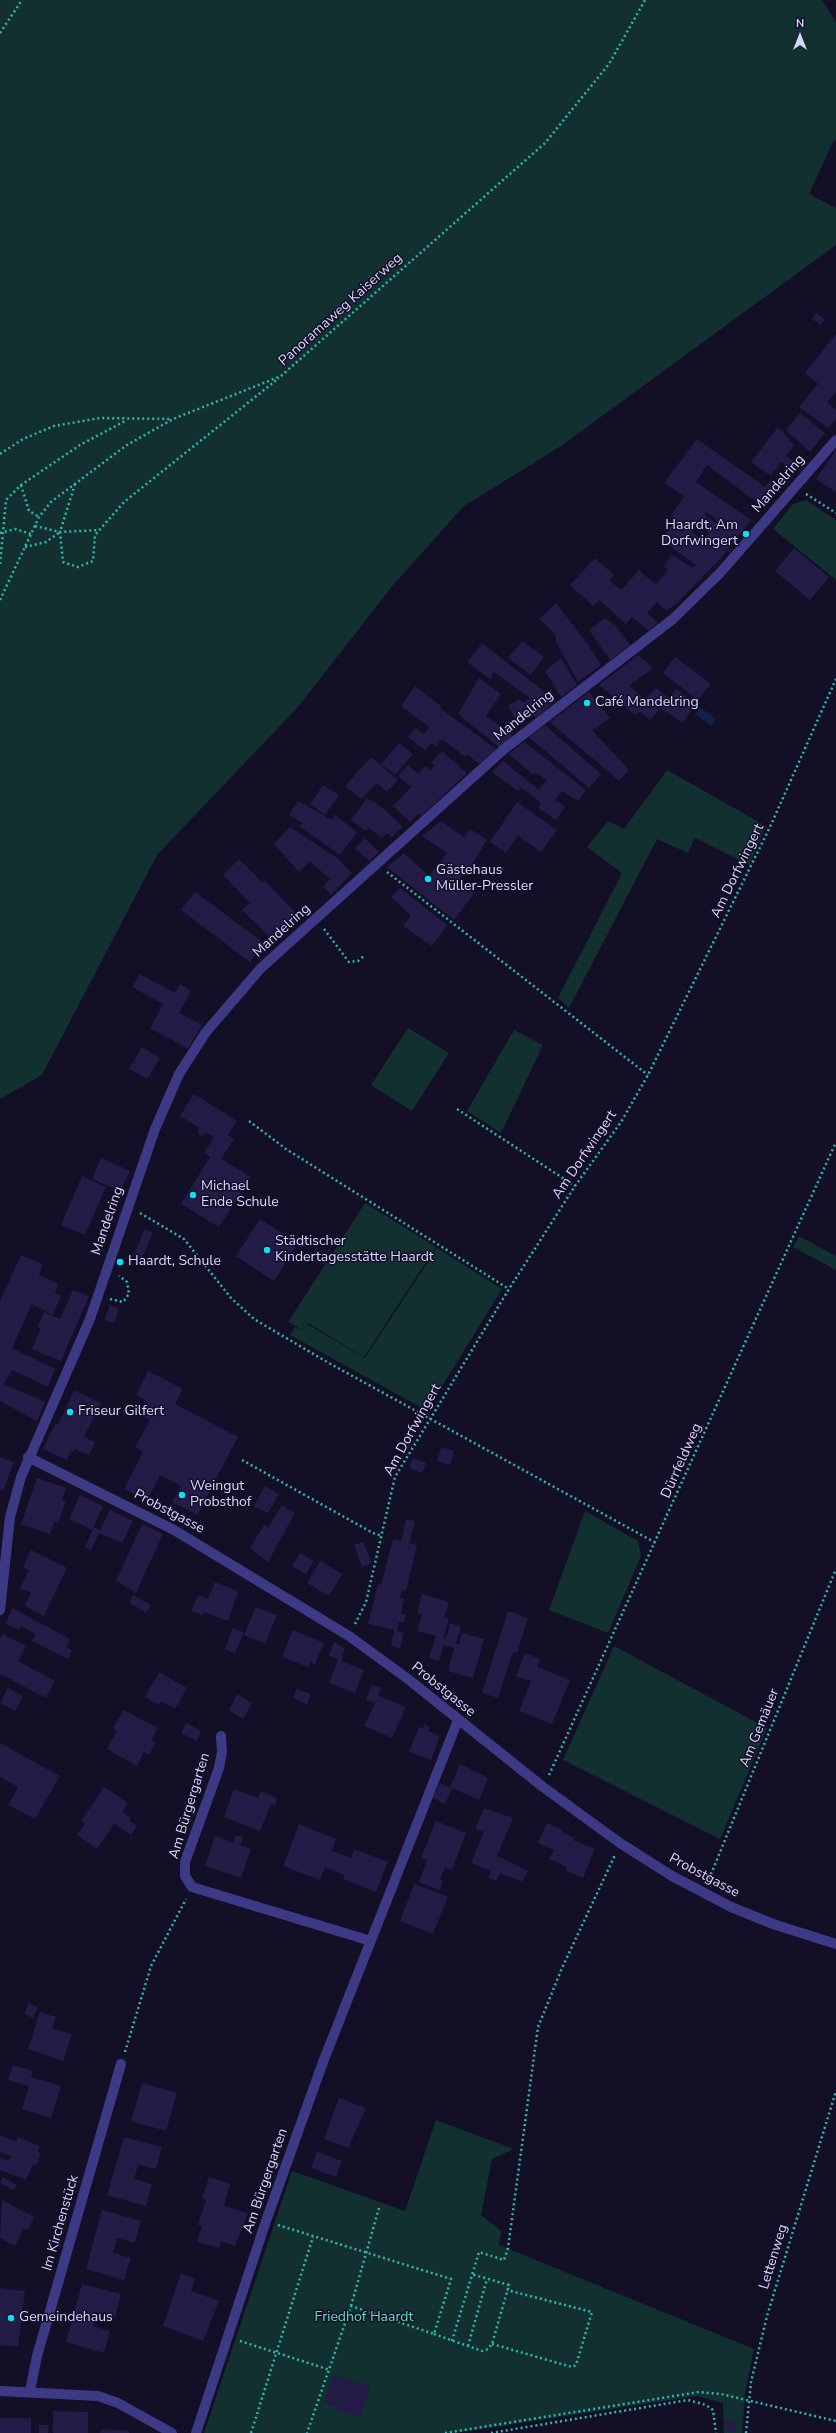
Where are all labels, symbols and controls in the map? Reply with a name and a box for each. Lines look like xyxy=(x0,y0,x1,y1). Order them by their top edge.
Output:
north arrow xyxy=(780,16,820,56)
text: N xyxy=(796,16,804,31)
street label: Panoramaweg Kaiserweg xyxy=(276,250,406,370)
street label: Mandelring xyxy=(749,452,809,516)
place label: Haardt, Am Dorfwingert xyxy=(661,518,738,550)
marker: Haardt, Am Dorfwingert xyxy=(741,529,751,539)
street label: Mandelring xyxy=(491,687,557,745)
place label: Café Mandelring xyxy=(595,695,699,711)
marker: Café Mandelring xyxy=(582,698,592,708)
street label: Am Dorfwingert xyxy=(708,821,768,921)
place label: Gästehaus Müller-Pressler xyxy=(436,863,533,896)
marker: Gästehaus Müller-Pressler xyxy=(423,874,433,884)
street label: Mandelring xyxy=(250,901,314,961)
street label: Am Dorfwingert xyxy=(549,1108,621,1202)
place label: Michael Ende Schule xyxy=(201,1179,279,1212)
street label: Mandelring xyxy=(88,1184,128,1258)
marker: Michael Ende Schule xyxy=(188,1190,198,1200)
place label: Städtischer Kindertagesstätte Haardt xyxy=(275,1234,434,1266)
marker: Städtischer Kindertagesstätte Haardt xyxy=(262,1245,272,1255)
place label: Haardt, Schule xyxy=(128,1254,221,1270)
marker: Haardt, Schule xyxy=(115,1257,125,1267)
street label: Am Dorfwingert xyxy=(381,1381,445,1479)
place label: Friseur Gilfert xyxy=(78,1404,164,1420)
marker: Friseur Gilfert xyxy=(65,1407,75,1417)
street label: Dürrfeldweg xyxy=(658,1421,706,1501)
place label: Weingut Probsthof xyxy=(190,1479,251,1512)
street label: Probstgasse xyxy=(131,1486,207,1538)
marker: Weingut Probsthof xyxy=(177,1490,187,1500)
street label: Probstgasse xyxy=(408,1659,478,1721)
street label: Am Gemäuer xyxy=(737,1686,783,1770)
street label: Am Bürgergarten xyxy=(166,1751,214,1861)
street label: Probstgasse xyxy=(666,1850,742,1902)
street label: Am Bürgergarten xyxy=(240,2126,292,2236)
street label: Im Kirchenstück xyxy=(39,2173,83,2273)
street label: Lettenweg xyxy=(756,2222,792,2292)
place label: Gemeindehaus xyxy=(19,2310,113,2326)
park label: Friedhof Haardt xyxy=(315,2310,413,2326)
marker: Gemeindehaus xyxy=(6,2313,16,2323)

